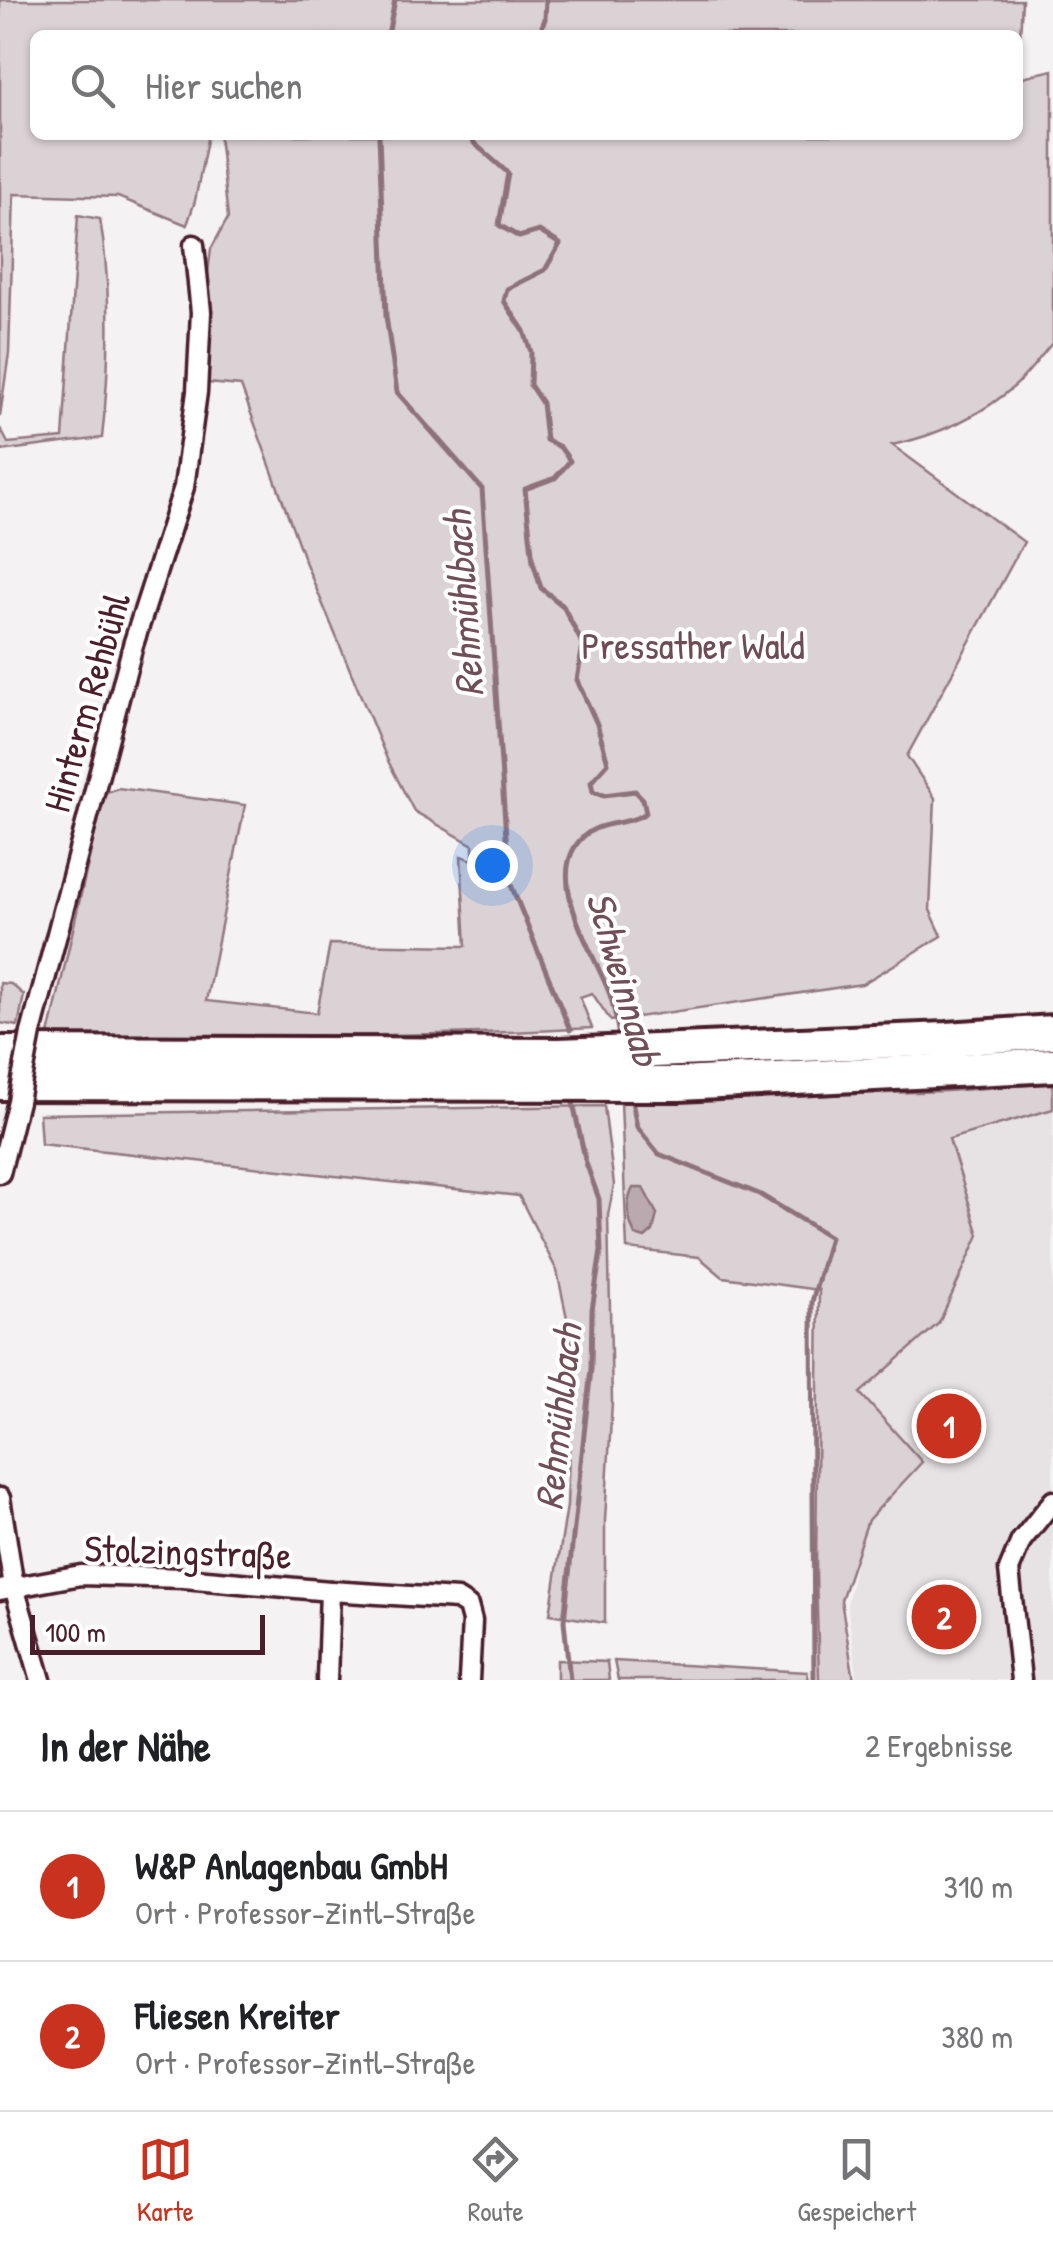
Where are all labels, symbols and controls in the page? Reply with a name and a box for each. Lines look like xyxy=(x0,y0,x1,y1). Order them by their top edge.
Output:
search box xyxy=(30,30,1023,140)
icon: search xyxy=(65,58,120,113)
text: Hier suchen xyxy=(145,59,303,111)
water label: Rehmühlbach xyxy=(428,507,495,699)
street label: Hinterm Rehbühl xyxy=(30,585,142,818)
park label: Pressather Wald xyxy=(582,619,805,671)
your location xyxy=(467,840,518,891)
water label: Schweinnaab xyxy=(575,885,676,1073)
water label: Rehmühlbach xyxy=(520,1319,594,1512)
pin: 1 xyxy=(916,1388,982,1464)
street label: Stolzingstraße xyxy=(84,1521,292,1581)
pin: 2 xyxy=(912,1580,976,1654)
scale bar xyxy=(30,1610,265,1654)
text: 100 m xyxy=(45,1613,106,1651)
text: In der Nähe xyxy=(40,1717,211,1774)
text: 2 Ergebnisse xyxy=(865,1724,1013,1767)
text: W&P Anlagenbau GmbH xyxy=(135,1839,448,1891)
text: 1 xyxy=(67,1865,78,1908)
text: 310 m xyxy=(944,1865,1013,1908)
text: Ort · Professor-Zintl-Straße xyxy=(135,1891,475,1934)
text: Fliesen Kreiter xyxy=(135,1989,340,2041)
text: 2 xyxy=(65,2015,80,2058)
text: 380 m xyxy=(941,2015,1013,2058)
text: Ort · Professor-Zintl-Straße xyxy=(135,2041,475,2084)
tab: Karte xyxy=(137,2132,194,2230)
tab: Route xyxy=(468,2132,524,2230)
tab: Gespeichert xyxy=(797,2132,916,2230)

